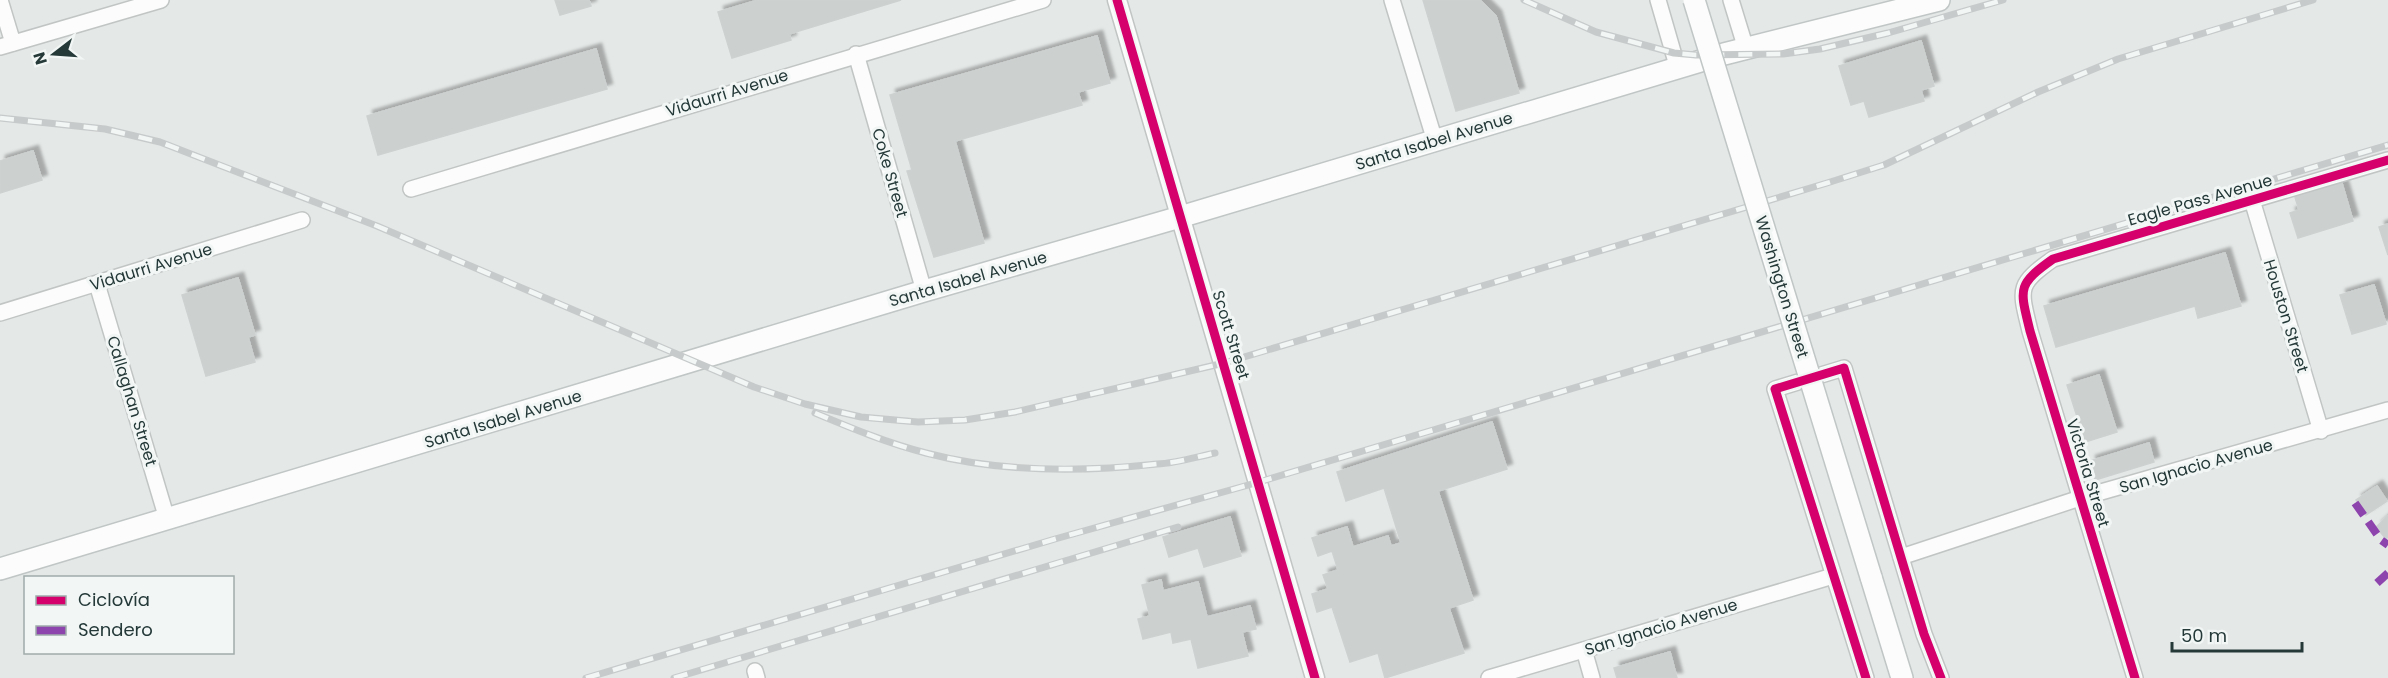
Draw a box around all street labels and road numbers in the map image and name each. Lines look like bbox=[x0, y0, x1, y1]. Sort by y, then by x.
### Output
street label: Vidaurri Avenue bbox=[663, 63, 791, 123]
street label: Santa Isabel Avenue bbox=[1352, 106, 1516, 176]
street label: Coke Street bbox=[866, 126, 914, 220]
street label: Eagle Pass Avenue bbox=[2125, 168, 2275, 232]
street label: Washington Street bbox=[1749, 213, 1815, 361]
street label: Vidaurri Avenue bbox=[87, 237, 215, 297]
street label: Santa Isabel Avenue bbox=[886, 245, 1050, 313]
street label: Houston Street bbox=[2258, 257, 2314, 376]
street label: Scott Street bbox=[1207, 288, 1256, 383]
street label: Callaghan Street bbox=[101, 333, 163, 469]
street label: Santa Isabel Avenue bbox=[421, 384, 585, 454]
street label: Victoria Street bbox=[2061, 416, 2115, 530]
street label: San Ignacio Avenue bbox=[2117, 433, 2276, 499]
street label: San Ignacio Avenue bbox=[1582, 593, 1740, 661]

